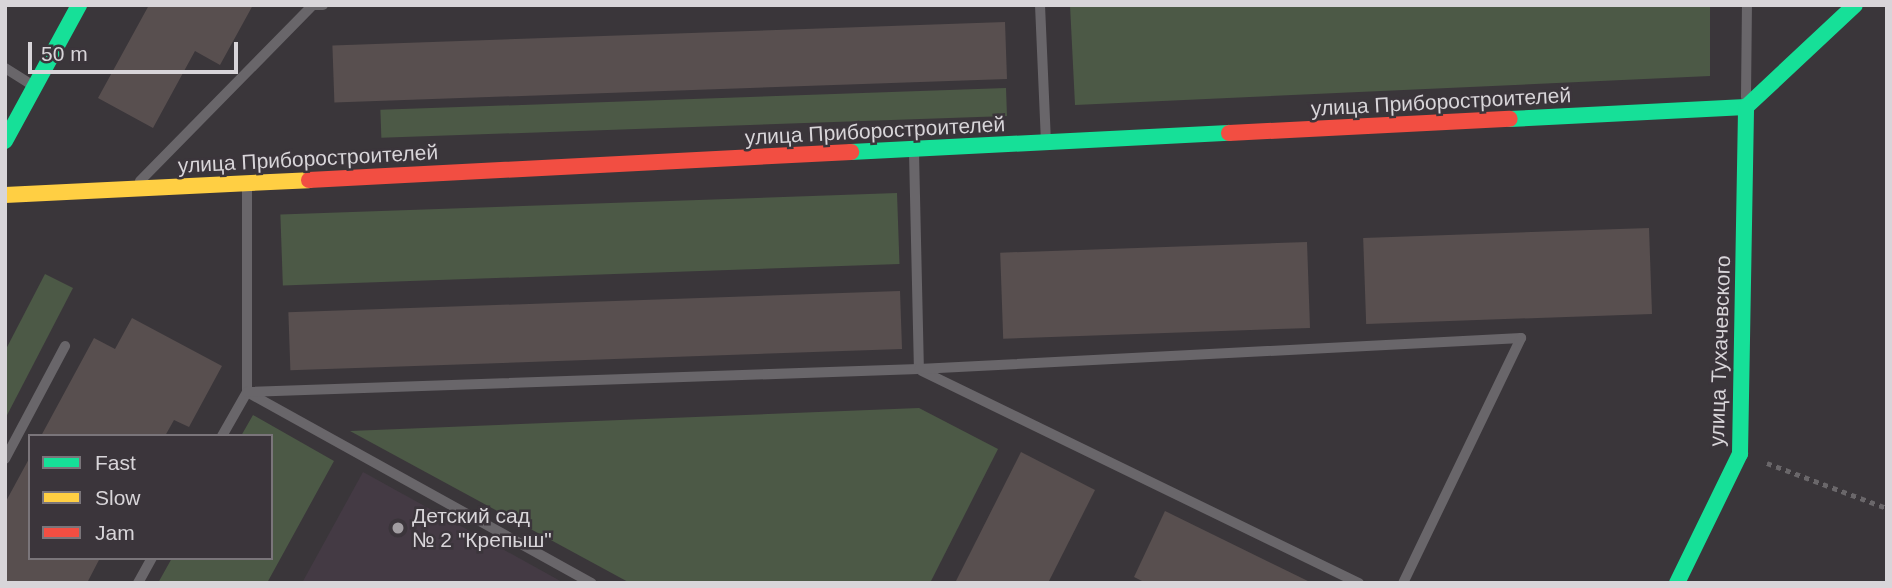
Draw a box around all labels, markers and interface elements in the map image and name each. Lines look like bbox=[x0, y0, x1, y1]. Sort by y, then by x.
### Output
scale bar bbox=[32, 28, 242, 72]
text: 50 m bbox=[41, 42, 88, 65]
street label: улица Приборостроителей bbox=[1310, 83, 1572, 121]
street label: улица Приборостроителей bbox=[744, 112, 1006, 150]
street label: улица Приборостроителей bbox=[177, 140, 439, 178]
street label: улица Тухачевского bbox=[1704, 255, 1736, 447]
legend bbox=[28, 434, 273, 560]
text: Fast bbox=[95, 451, 136, 474]
text: Slow bbox=[95, 486, 141, 509]
place label: Детский сад № 2 "Крепыш" bbox=[412, 503, 552, 553]
marker: Детский сад № 2 "Крепыш" bbox=[390, 520, 406, 536]
text: Jam bbox=[95, 521, 135, 544]

